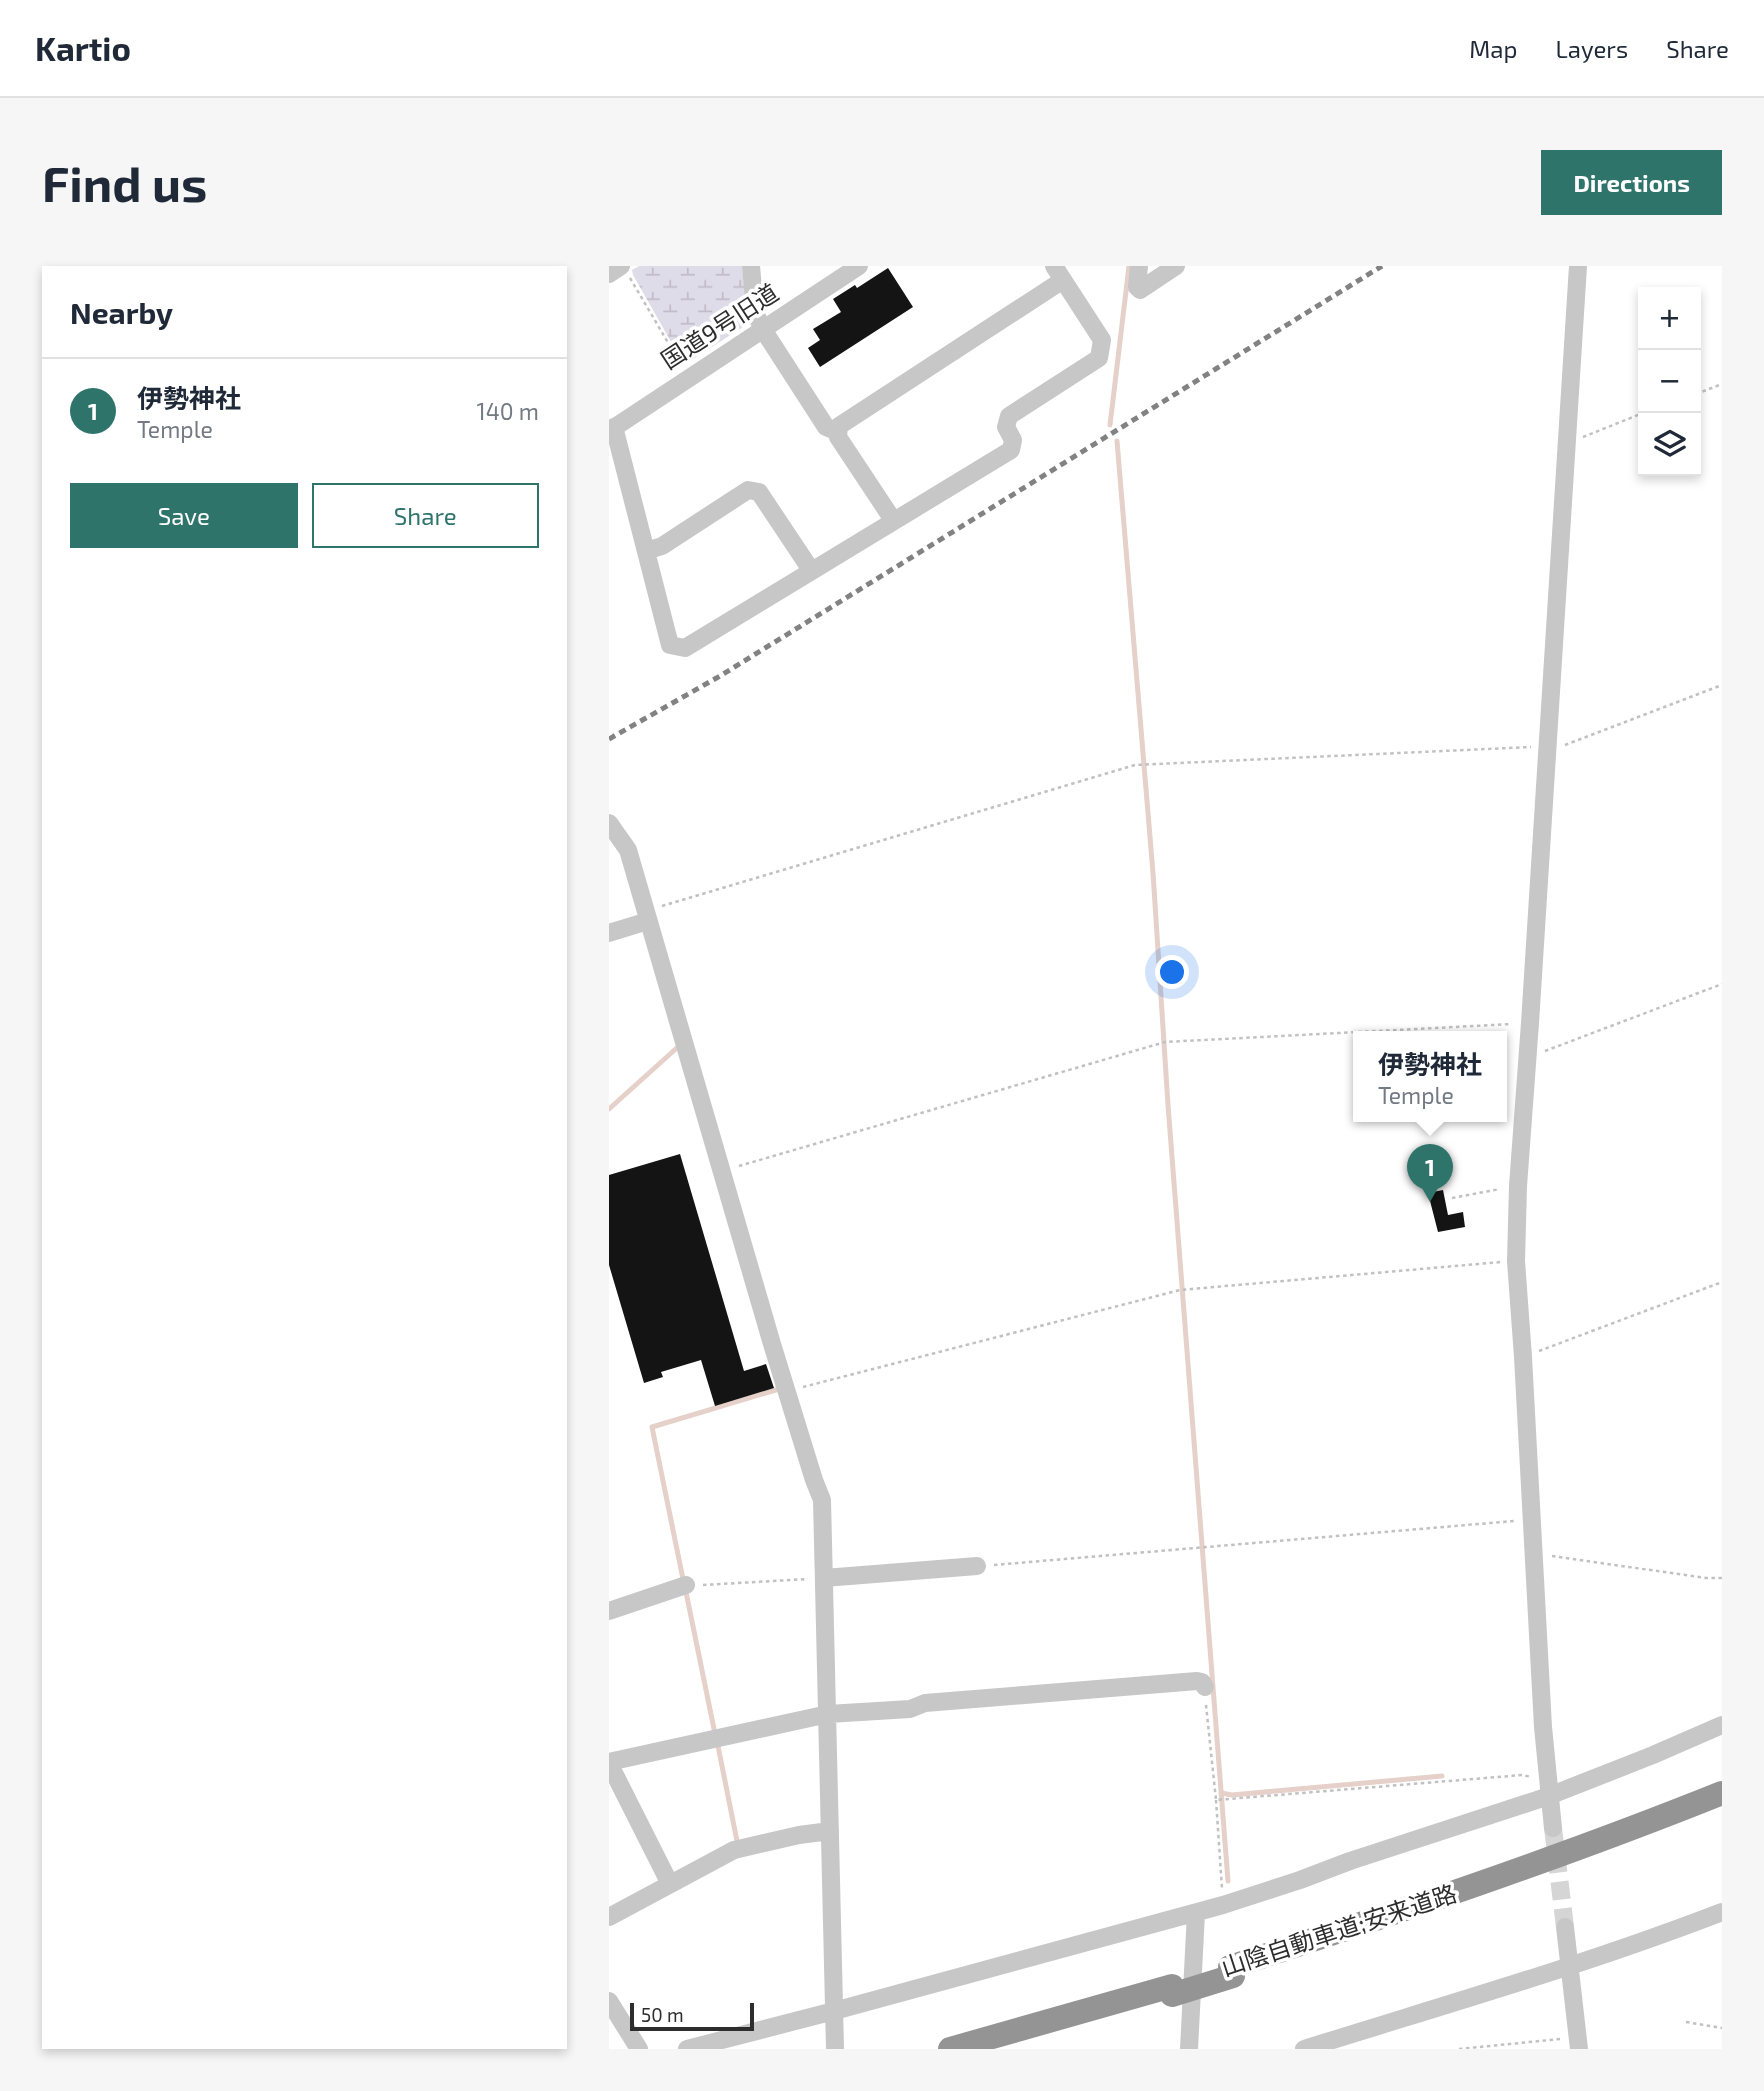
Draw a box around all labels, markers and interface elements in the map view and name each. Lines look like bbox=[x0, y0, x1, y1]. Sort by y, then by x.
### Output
text: Kartio bbox=[35, 28, 131, 68]
text: Map bbox=[1469, 34, 1517, 63]
text: Layers bbox=[1555, 34, 1628, 63]
text: Share bbox=[1666, 34, 1729, 63]
button: Directions bbox=[1541, 150, 1722, 215]
text: Find us bbox=[42, 153, 207, 212]
street label: 国道9号旧道 bbox=[655, 277, 783, 374]
map controls bbox=[1638, 287, 1701, 476]
button: + bbox=[1638, 287, 1701, 350]
text: Nearby bbox=[70, 294, 173, 330]
button: − bbox=[1638, 350, 1701, 413]
text: 伊勢神社 bbox=[137, 382, 241, 413]
text: 1 bbox=[88, 397, 98, 425]
text: 140 m bbox=[477, 397, 539, 425]
button: layers bbox=[1638, 413, 1701, 476]
text: Temple bbox=[137, 415, 213, 443]
button: Save bbox=[70, 483, 298, 548]
button: Share bbox=[312, 483, 539, 548]
your location bbox=[1155, 955, 1189, 989]
popup bbox=[1353, 1031, 1507, 1122]
text: 伊勢神社 bbox=[1378, 1048, 1482, 1079]
text: Temple bbox=[1378, 1081, 1454, 1109]
pin: 1 bbox=[1407, 1144, 1453, 1202]
street label: 山陰自動車道;安来道路 bbox=[1217, 1878, 1460, 1981]
scale bar bbox=[630, 2000, 754, 2032]
text: 50 m bbox=[641, 2003, 684, 2026]

